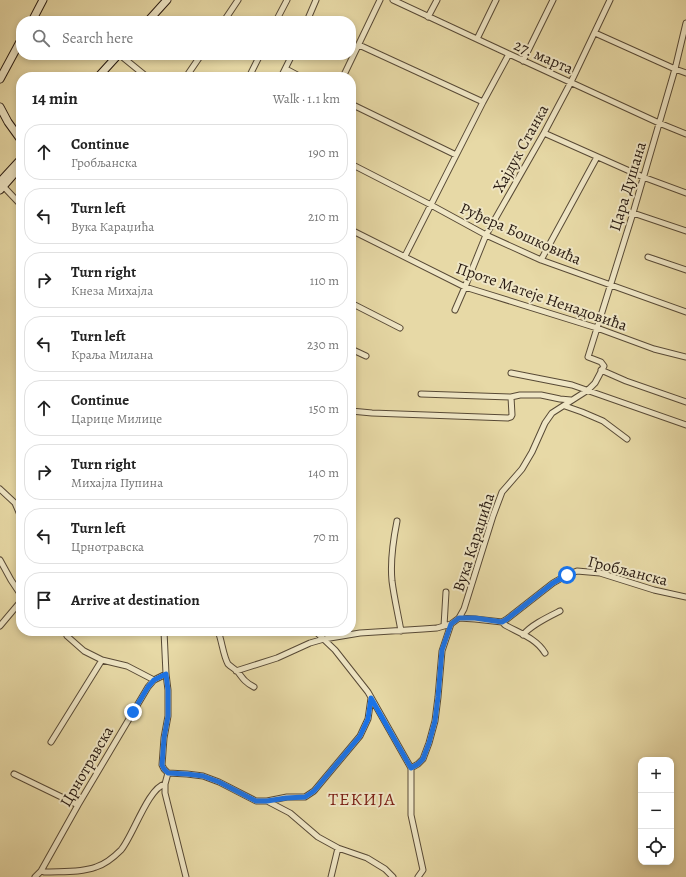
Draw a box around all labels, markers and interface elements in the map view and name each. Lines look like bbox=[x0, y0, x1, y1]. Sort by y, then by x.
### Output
search box bbox=[16, 16, 356, 60]
icon: search bbox=[30, 27, 52, 49]
text: Search here bbox=[62, 28, 133, 48]
street label: 27. марта bbox=[510, 34, 577, 80]
text: 14 min bbox=[32, 87, 78, 110]
text: Walk · 1.1 km bbox=[273, 90, 340, 107]
street label: Хајдук Станка bbox=[488, 100, 554, 196]
text: Continue bbox=[71, 134, 129, 154]
street label: Цара Душана bbox=[604, 138, 652, 234]
icon: ahead bbox=[33, 141, 55, 163]
text: 190 m bbox=[308, 144, 339, 161]
text: Гробљанска bbox=[71, 154, 137, 171]
street label: Руђера Бошковића bbox=[456, 197, 585, 271]
text: Turn left bbox=[71, 198, 126, 218]
icon: left bbox=[33, 205, 55, 227]
text: 210 m bbox=[308, 208, 339, 225]
text: Вука Караџића bbox=[71, 218, 154, 235]
street label: Проте Матеје Ненадовића bbox=[453, 257, 631, 337]
text: Turn right bbox=[71, 262, 136, 282]
icon: right bbox=[33, 269, 55, 291]
text: 110 m bbox=[310, 272, 339, 289]
text: Кнеза Михајла bbox=[71, 282, 153, 299]
text: Turn left bbox=[71, 326, 126, 346]
icon: left bbox=[33, 333, 55, 355]
text: 230 m bbox=[307, 336, 339, 353]
text: Краља Милана bbox=[71, 346, 153, 363]
text: Continue bbox=[71, 390, 129, 410]
icon: ahead bbox=[33, 397, 55, 419]
text: 150 m bbox=[309, 400, 339, 417]
text: Царице Милице bbox=[71, 410, 162, 427]
text: Turn right bbox=[71, 454, 136, 474]
icon: right bbox=[33, 461, 55, 483]
text: 140 m bbox=[308, 464, 339, 481]
text: Михајла Пупина bbox=[71, 474, 163, 491]
street label: Вука Караџића bbox=[448, 490, 500, 594]
text: Turn left bbox=[71, 518, 126, 538]
icon: left bbox=[33, 525, 55, 547]
text: 70 m bbox=[313, 528, 339, 545]
text: Црнотравска bbox=[71, 538, 144, 555]
street label: Гробљанска bbox=[586, 550, 671, 592]
route start bbox=[558, 566, 576, 584]
icon: arrive bbox=[33, 589, 55, 611]
text: Arrive at destination bbox=[71, 590, 200, 610]
route end bbox=[124, 703, 142, 721]
street label: Црнотравска bbox=[55, 721, 119, 811]
map controls bbox=[638, 757, 674, 865]
button: + bbox=[638, 757, 674, 793]
district label: ТЕКИЈА bbox=[328, 787, 396, 811]
button: − bbox=[638, 793, 674, 829]
button: locate bbox=[638, 829, 674, 865]

